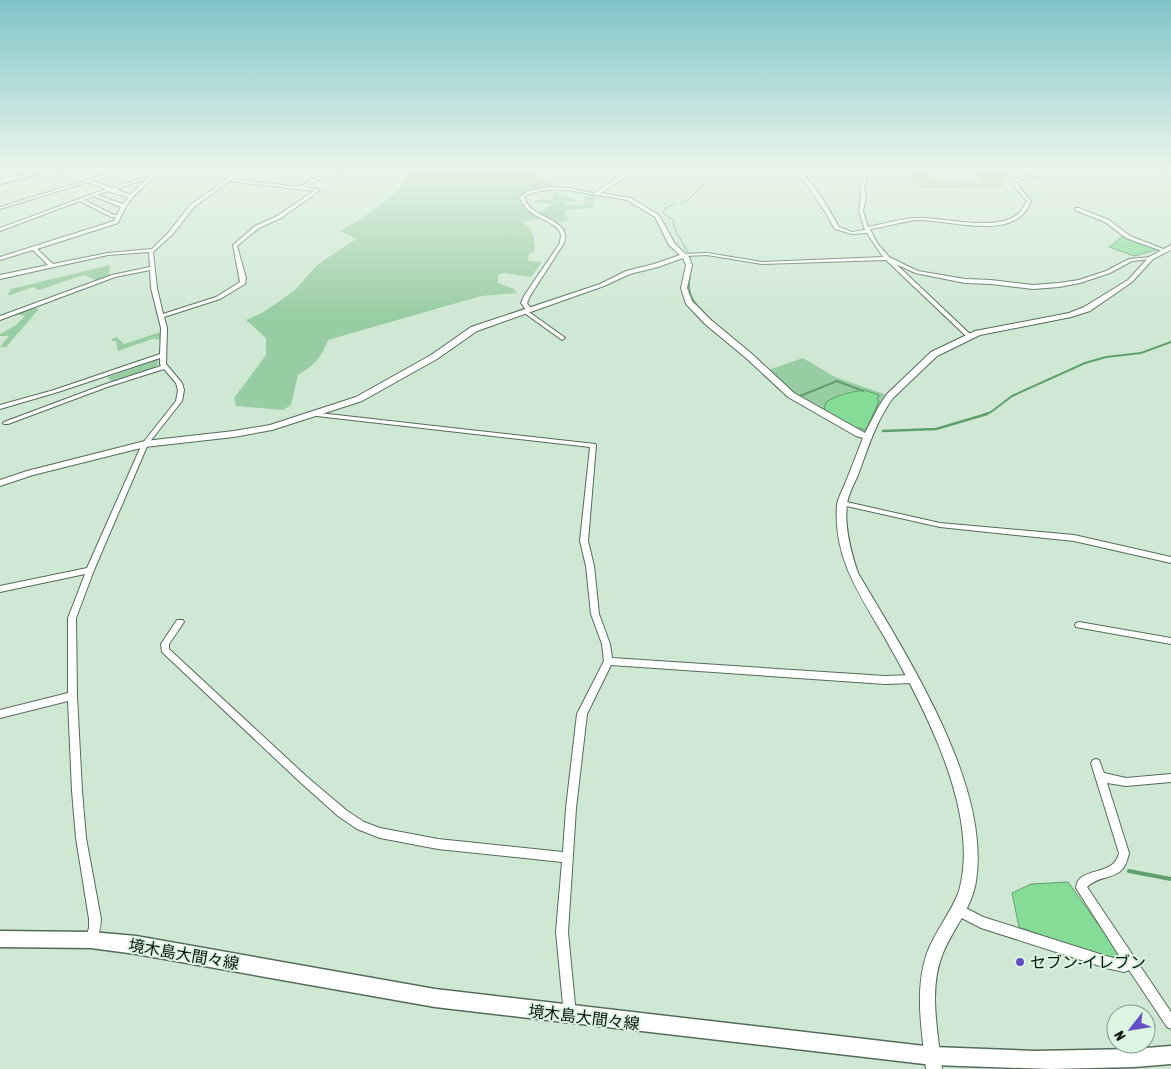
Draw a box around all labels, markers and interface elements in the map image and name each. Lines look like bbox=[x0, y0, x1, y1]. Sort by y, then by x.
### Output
street label: 境木島大間々線 bbox=[127, 935, 241, 973]
place label: セブン-イレブン bbox=[1030, 953, 1146, 971]
marker: セブン-イレブン bbox=[1014, 956, 1026, 968]
street label: 境木島大間々線 bbox=[527, 1001, 641, 1033]
north arrow bbox=[1106, 1004, 1156, 1054]
text: N bbox=[1111, 1028, 1129, 1043]

